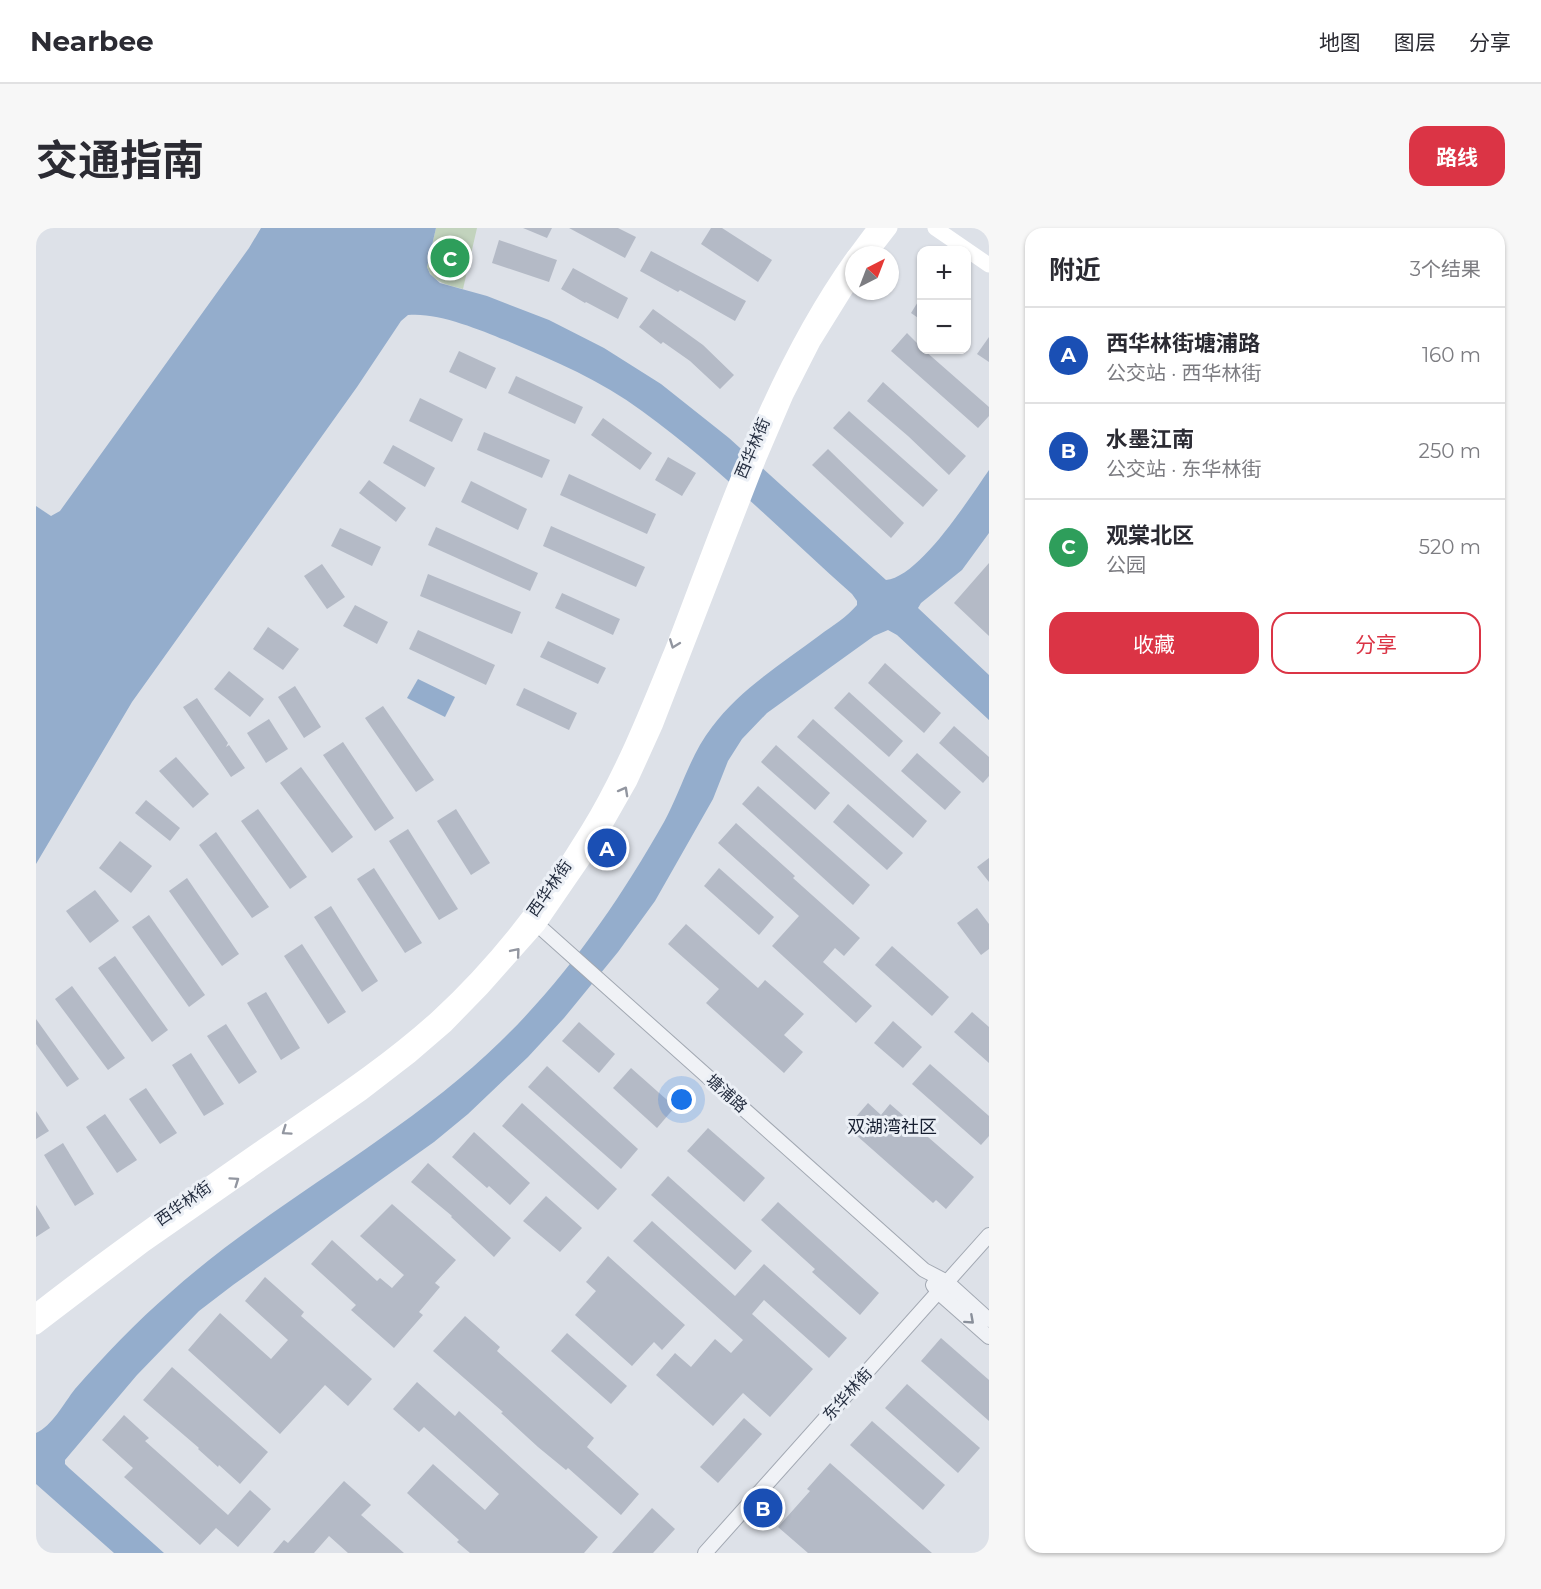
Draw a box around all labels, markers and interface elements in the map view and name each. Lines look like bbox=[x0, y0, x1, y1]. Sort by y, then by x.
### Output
text: Nearbee bbox=[30, 24, 154, 58]
text: 地图 bbox=[1319, 30, 1361, 55]
text: 图层 bbox=[1394, 30, 1436, 55]
text: 分享 bbox=[1469, 30, 1511, 55]
button: 路线 bbox=[1409, 126, 1505, 186]
text: 交通指南 bbox=[36, 134, 204, 186]
pin: C bbox=[430, 236, 470, 280]
north arrow bbox=[845, 246, 899, 300]
map controls bbox=[917, 246, 971, 354]
button: + bbox=[917, 246, 971, 300]
text: 附近 bbox=[1049, 254, 1101, 286]
text: 3个结果 bbox=[1410, 257, 1481, 281]
button: − bbox=[917, 300, 971, 354]
text: 西华林街塘浦路 bbox=[1106, 330, 1260, 357]
text: A bbox=[1061, 343, 1076, 367]
text: 160 m bbox=[1422, 343, 1481, 367]
text: 公交站 · 西华林街 bbox=[1106, 361, 1262, 385]
street label: 西华林街 bbox=[731, 415, 774, 481]
text: 水墨江南 bbox=[1106, 426, 1194, 453]
text: B bbox=[1061, 439, 1076, 463]
text: 250 m bbox=[1419, 439, 1481, 463]
text: 公交站 · 东华林街 bbox=[1106, 457, 1262, 481]
text: 观棠北区 bbox=[1106, 522, 1194, 549]
text: C bbox=[1061, 535, 1076, 559]
text: 520 m bbox=[1419, 535, 1481, 559]
text: 公园 bbox=[1106, 553, 1146, 577]
button: 收藏 bbox=[1049, 612, 1259, 674]
button: 分享 bbox=[1271, 612, 1481, 674]
one-way arrow bbox=[669, 638, 681, 649]
one-way arrow bbox=[617, 786, 629, 797]
pin: A bbox=[588, 826, 626, 870]
street label: 西华林街 bbox=[523, 857, 576, 920]
one-way arrow bbox=[508, 948, 519, 959]
street label: 塘浦路 bbox=[702, 1070, 751, 1116]
your location bbox=[667, 1085, 696, 1114]
district label: 双湖湾社区 bbox=[847, 1116, 937, 1138]
one-way arrow bbox=[281, 1124, 292, 1135]
street label: 西华林街 bbox=[152, 1177, 215, 1230]
one-way arrow bbox=[229, 1177, 240, 1188]
one-way arrow bbox=[963, 1313, 973, 1324]
street label: 东华林街 bbox=[819, 1364, 876, 1424]
pin: B bbox=[744, 1486, 782, 1530]

